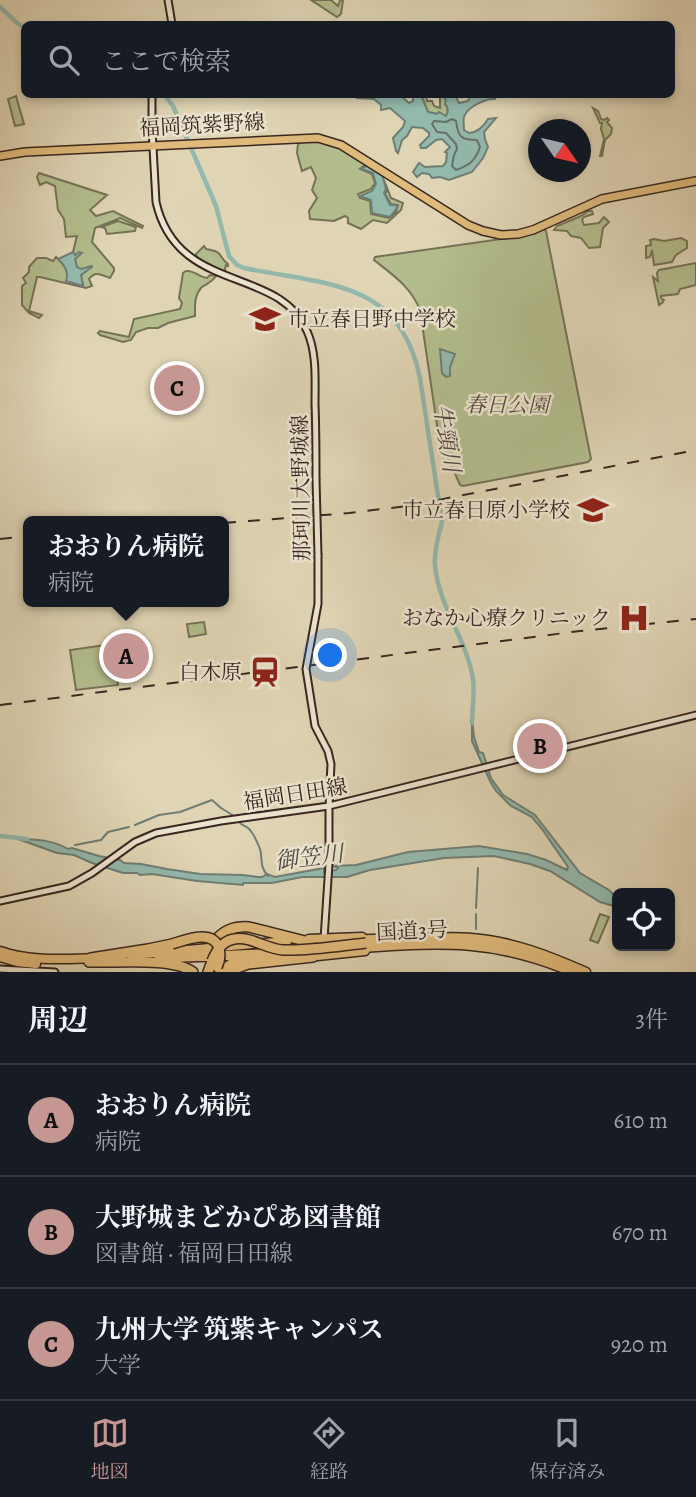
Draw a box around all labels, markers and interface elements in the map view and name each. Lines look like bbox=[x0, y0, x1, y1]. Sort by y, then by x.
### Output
search box bbox=[21, 21, 675, 98]
icon: search bbox=[45, 41, 83, 79]
text: ここで検索 bbox=[101, 44, 231, 79]
street label: 福岡筑紫野線 bbox=[138, 108, 266, 142]
north arrow bbox=[528, 119, 591, 182]
school or university icon: 市立春日野中学校 bbox=[248, 302, 282, 336]
place label: 市立春日野中学校 bbox=[288, 305, 456, 333]
pin: C bbox=[154, 362, 200, 414]
park label: 春日公園 bbox=[465, 391, 552, 419]
water label: 牛頸川 bbox=[426, 402, 468, 478]
street label: 那珂川大野城線 bbox=[286, 414, 316, 562]
school or university icon: 市立春日原小学校 bbox=[576, 493, 610, 527]
place label: 市立春日原小学校 bbox=[402, 496, 570, 524]
popup bbox=[23, 516, 229, 607]
text: おおりん病院 bbox=[48, 529, 204, 564]
text: 病院 bbox=[48, 567, 94, 598]
hospital icon: おなか心療クリニック bbox=[617, 601, 651, 635]
place label: おなか心療クリニック bbox=[402, 604, 611, 632]
pin: A bbox=[103, 630, 149, 682]
your location bbox=[313, 638, 347, 672]
station icon: 白木原 bbox=[248, 655, 282, 689]
place label: 白木原 bbox=[179, 658, 242, 686]
pin: B bbox=[517, 720, 563, 772]
street label: 福岡日田線 bbox=[241, 772, 349, 816]
water label: 御笠川 bbox=[273, 838, 348, 877]
map controls bbox=[612, 888, 675, 951]
button: locate bbox=[612, 888, 675, 951]
street label: 国道3号 bbox=[375, 915, 449, 947]
text: 周辺 bbox=[28, 1000, 88, 1040]
text: 3件 bbox=[635, 1004, 668, 1035]
text: おおりん病院 bbox=[95, 1088, 251, 1123]
text: A bbox=[44, 1105, 58, 1136]
text: 610 m bbox=[614, 1105, 668, 1136]
text: 病院 bbox=[95, 1126, 141, 1157]
text: 大野城まどかぴあ図書館 bbox=[95, 1200, 381, 1235]
text: B bbox=[44, 1217, 58, 1248]
text: 670 m bbox=[612, 1217, 668, 1248]
text: 図書館 · 福岡日田線 bbox=[95, 1238, 293, 1269]
text: 九州大学 筑紫キャンパス bbox=[95, 1312, 384, 1347]
text: C bbox=[44, 1329, 58, 1360]
text: 920 m bbox=[611, 1329, 668, 1360]
text: 大学 bbox=[95, 1350, 141, 1381]
tab: 地図 bbox=[91, 1414, 129, 1485]
tab: 経路 bbox=[310, 1414, 348, 1485]
tab: 保存済み bbox=[529, 1414, 605, 1485]

